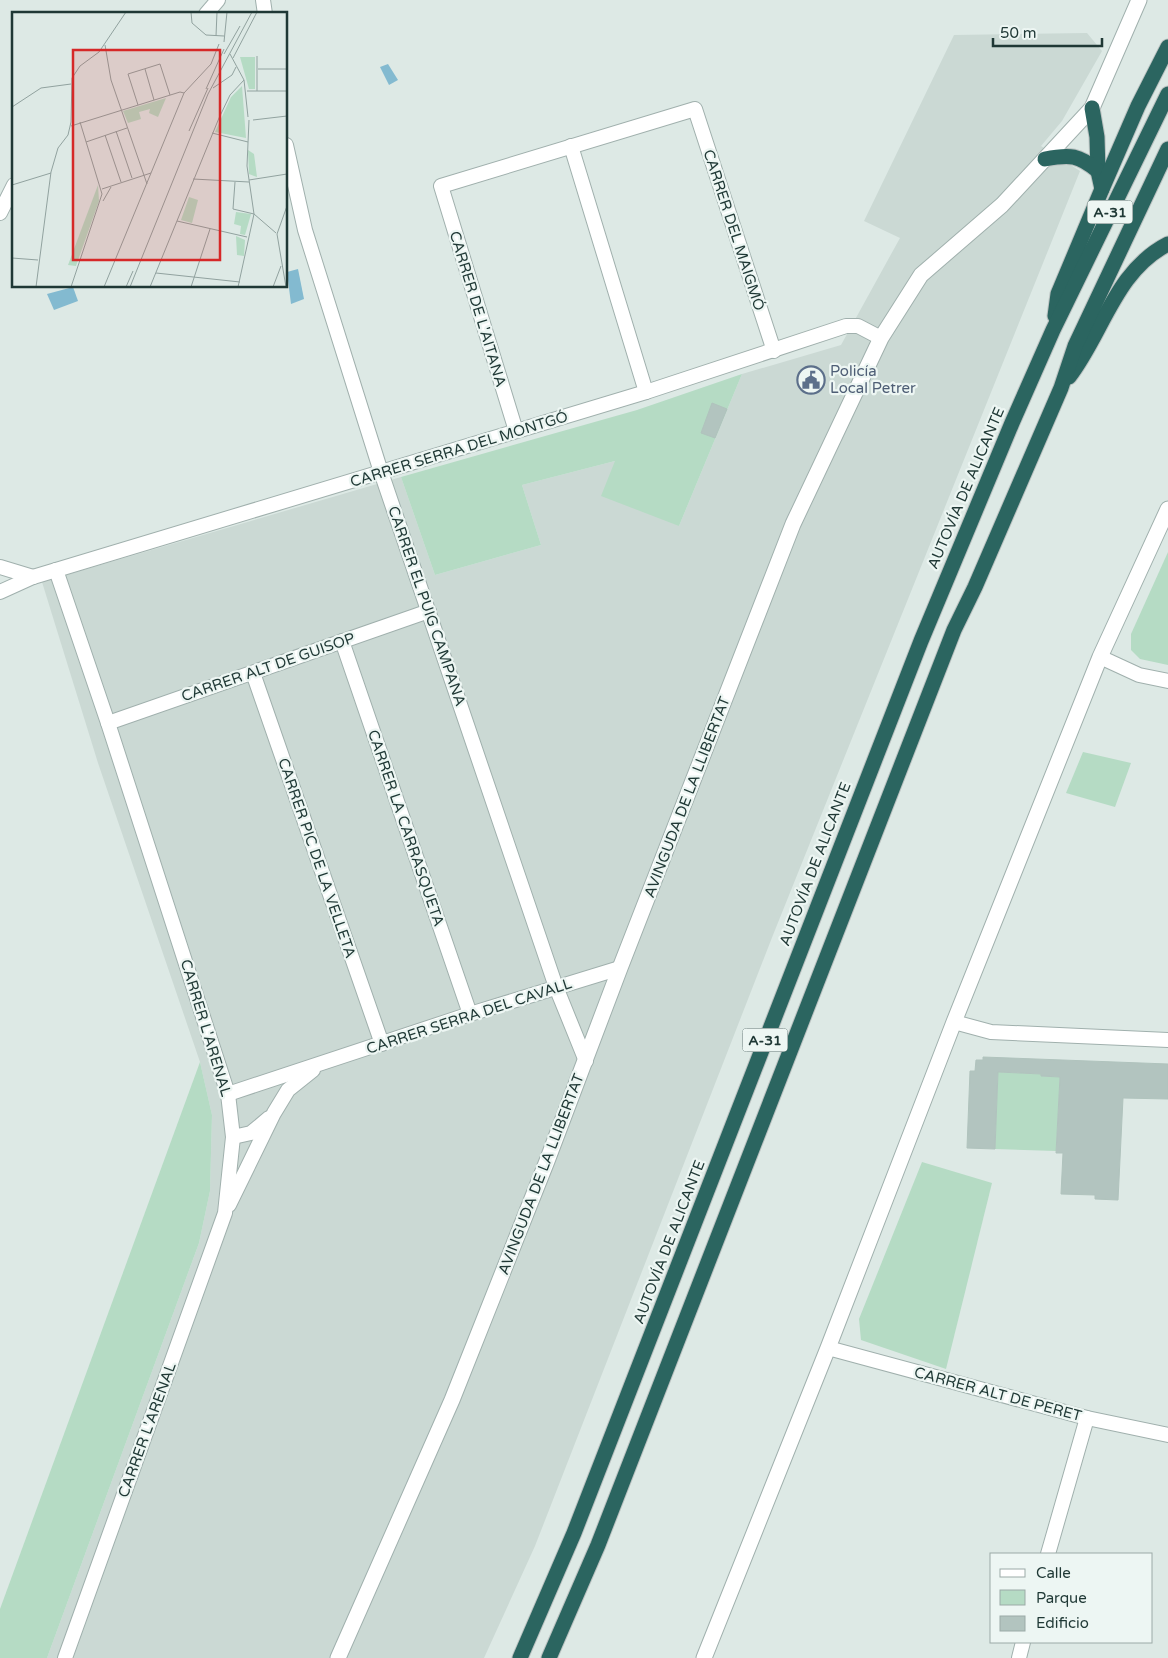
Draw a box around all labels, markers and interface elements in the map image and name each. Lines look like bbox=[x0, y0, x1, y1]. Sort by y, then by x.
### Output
inset map bbox=[12, 12, 288, 288]
scale bar bbox=[993, 15, 1102, 47]
text: 50 m bbox=[1000, 24, 1037, 42]
street label: CARRER DEL MAIGMÓ bbox=[699, 147, 769, 313]
road number: A-31 bbox=[1088, 200, 1132, 223]
street label: CARRER DE L'AITANA bbox=[446, 229, 510, 389]
place label: Policía Local Petrer bbox=[830, 362, 916, 397]
public building icon: Policía Local Petrer bbox=[796, 365, 826, 395]
street label: AUTOVÍA DE ALICANTE bbox=[924, 404, 1008, 572]
street label: CARRER SERRA DEL MONTGÓ bbox=[348, 407, 570, 491]
street label: CARRER EL PUIG CAMPANA bbox=[384, 504, 470, 708]
street label: CARRER ALT DE GUISOP bbox=[179, 629, 357, 705]
street label: AVINGUDA DE LA LLIBERTAT bbox=[640, 694, 734, 900]
street label: CARRER LA CARRASQUETA bbox=[364, 727, 448, 929]
street label: CARRER PIC DE LA VELLETA bbox=[274, 756, 360, 960]
street label: AUTOVÍA DE ALICANTE bbox=[775, 780, 855, 948]
street label: CARRER L'ARENAL bbox=[177, 957, 236, 1099]
street label: CARRER SERRA DEL CAVALL bbox=[364, 974, 574, 1058]
road number: A-31 bbox=[742, 1028, 788, 1052]
street label: AVINGUDA DE LA LLIBERTAT bbox=[494, 1071, 588, 1277]
street label: AUTOVÍA DE ALICANTE bbox=[629, 1158, 709, 1326]
street label: CARRER L'ARENAL bbox=[114, 1360, 180, 1500]
street label: CARRER ALT DE PERET bbox=[912, 1363, 1084, 1425]
legend bbox=[990, 1553, 1153, 1643]
text: Calle bbox=[1036, 1564, 1071, 1582]
text: Parque bbox=[1036, 1589, 1087, 1607]
text: Edificio bbox=[1036, 1614, 1089, 1632]

